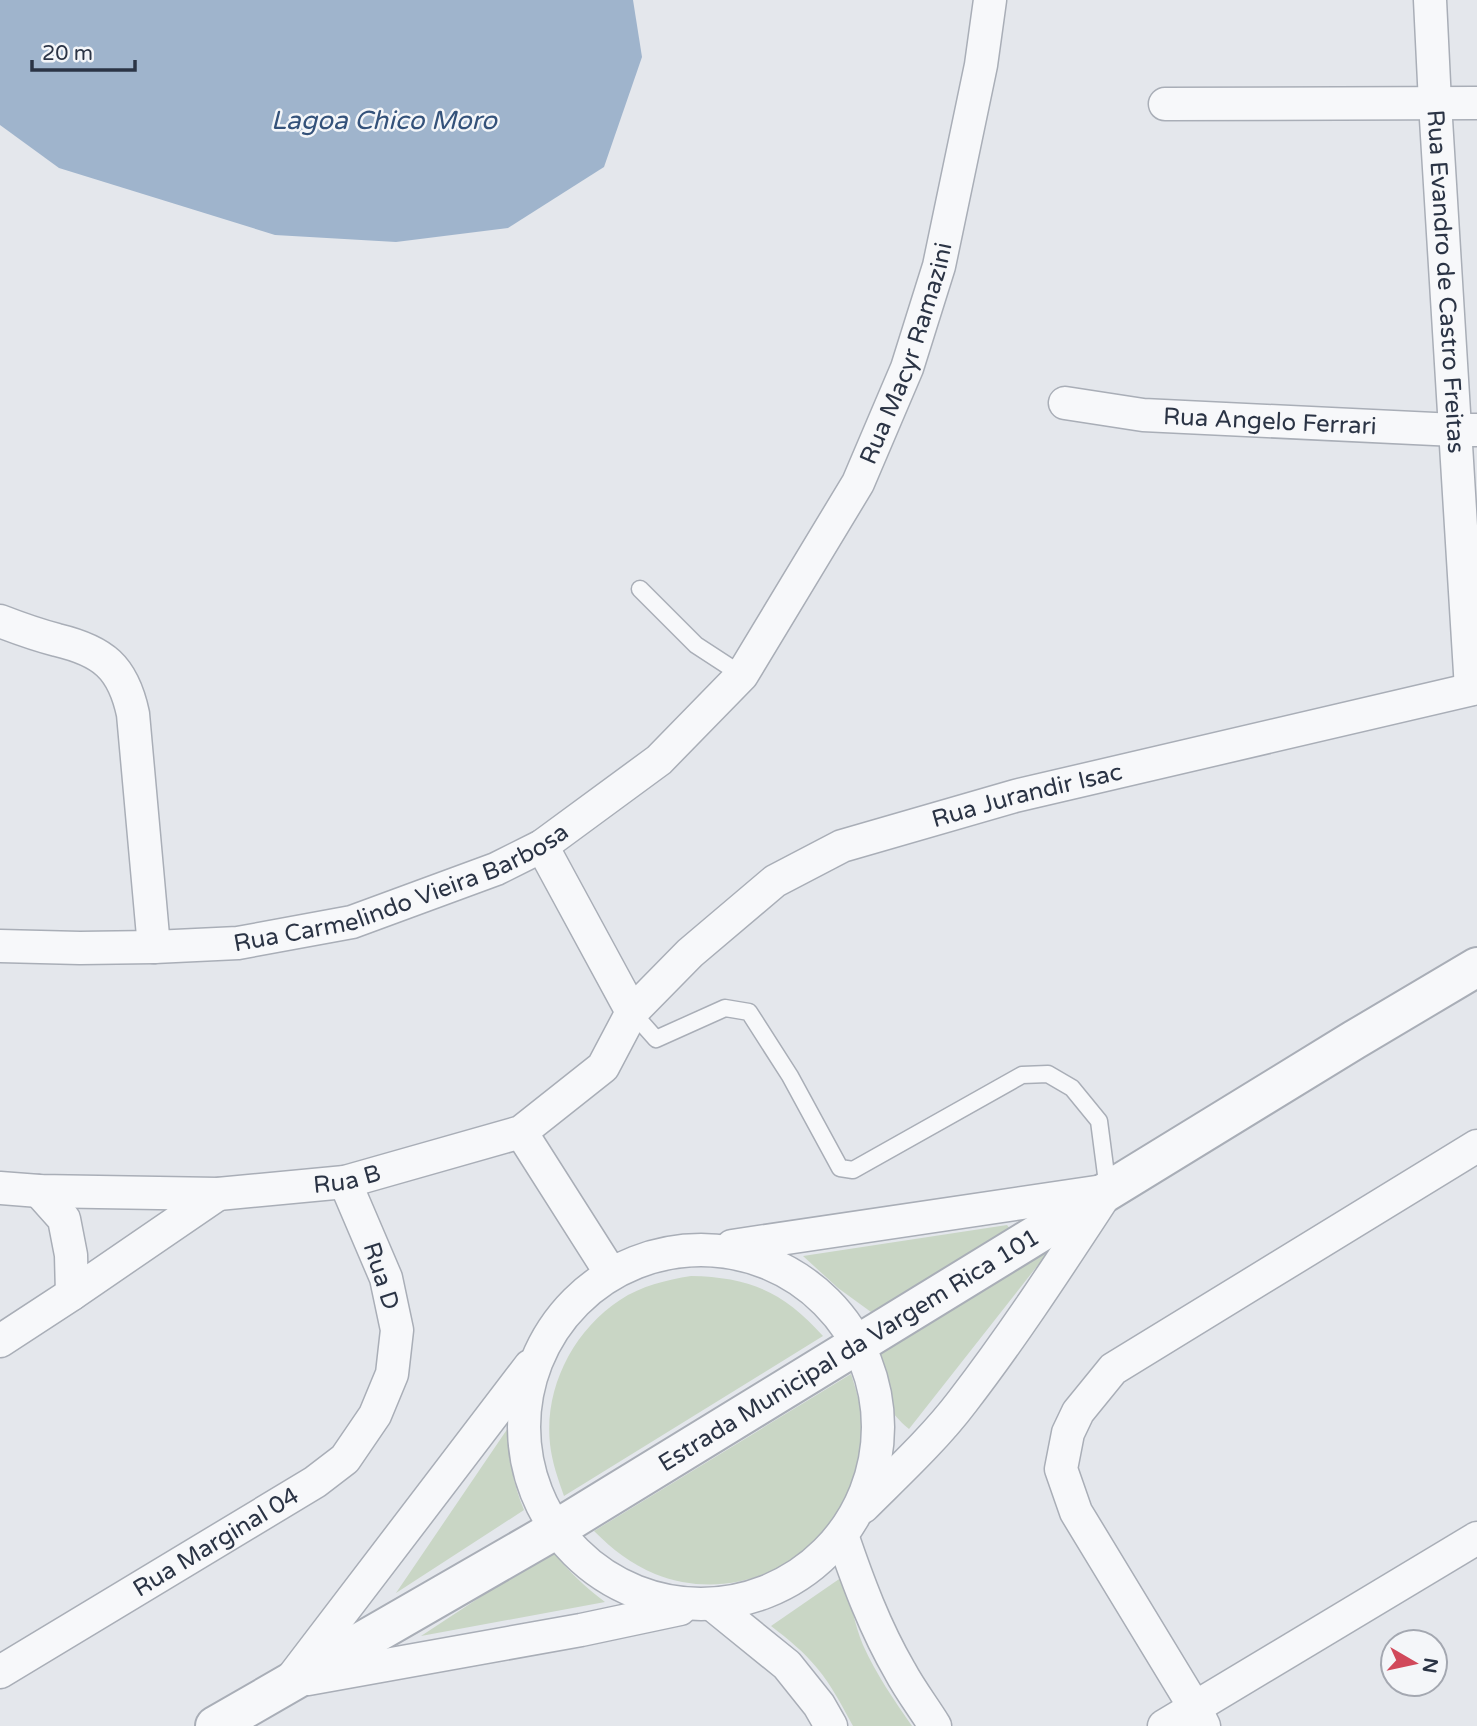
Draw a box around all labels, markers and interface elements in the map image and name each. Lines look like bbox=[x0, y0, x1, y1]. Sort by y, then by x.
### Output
scale bar bbox=[32, 28, 135, 72]
text: 20 m bbox=[42, 41, 93, 66]
water label: Lagoa Chico Moro bbox=[271, 105, 498, 136]
street label: Rua Evandro de Castro Freitas bbox=[1421, 109, 1471, 454]
street label: Rua Macyr Ramazini bbox=[853, 240, 958, 469]
street label: Rua Angelo Ferrari bbox=[1162, 401, 1377, 441]
street label: Rua Jurandir Isac bbox=[928, 757, 1125, 834]
street label: Rua Carmelindo Vieira Barbosa bbox=[231, 817, 574, 958]
street label: Rua B bbox=[312, 1158, 384, 1199]
street label: Estrada Municipal da Vargem Rica 101 bbox=[653, 1222, 1045, 1478]
street label: Rua D bbox=[356, 1238, 406, 1314]
street label: Rua Marginal 04 bbox=[128, 1481, 304, 1603]
north arrow bbox=[1379, 1628, 1449, 1698]
text: N bbox=[1418, 1656, 1442, 1675]

